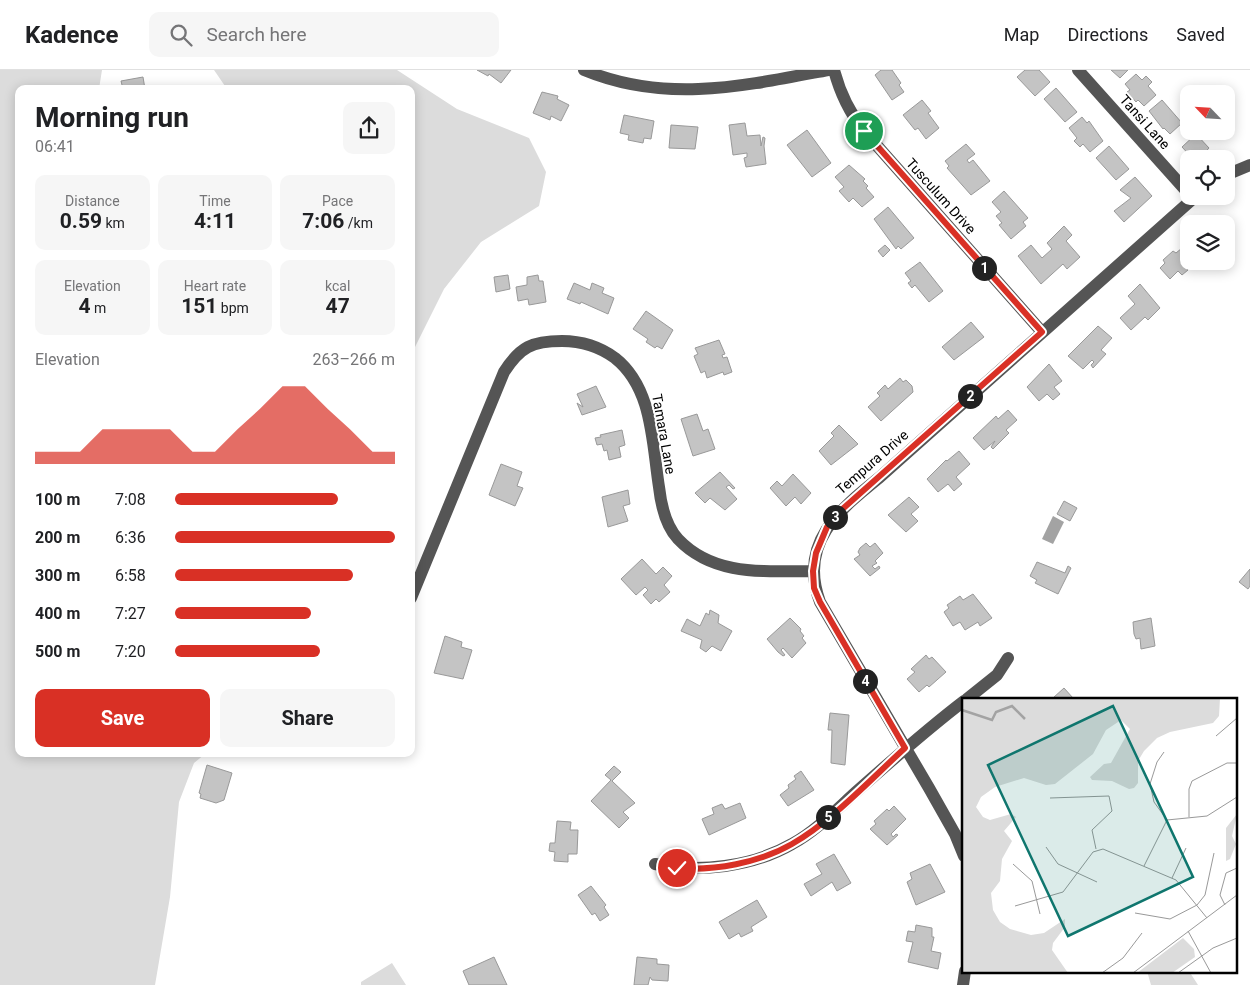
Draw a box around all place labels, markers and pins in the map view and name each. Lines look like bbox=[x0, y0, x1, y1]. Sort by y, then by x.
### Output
pin bbox=[843, 110, 885, 152]
pin: 1 bbox=[972, 256, 996, 280]
pin: 2 bbox=[958, 384, 982, 408]
pin: 3 bbox=[822, 504, 848, 530]
pin: 4 bbox=[852, 668, 878, 694]
pin: 5 bbox=[816, 804, 840, 830]
pin bbox=[656, 847, 698, 889]

